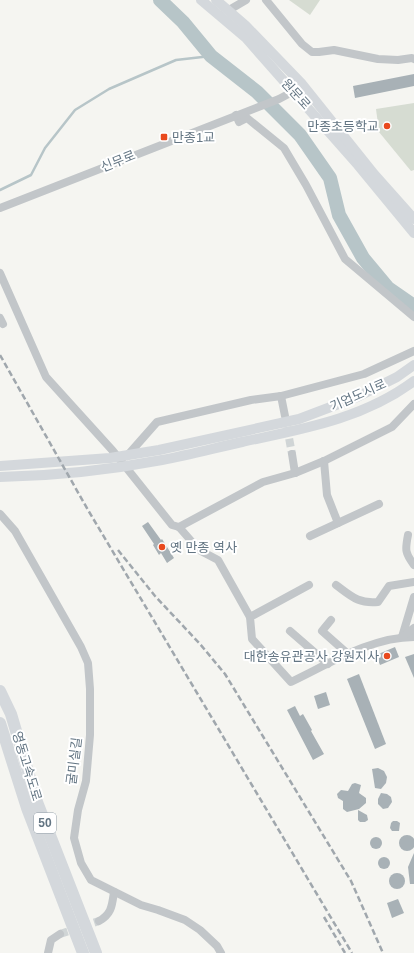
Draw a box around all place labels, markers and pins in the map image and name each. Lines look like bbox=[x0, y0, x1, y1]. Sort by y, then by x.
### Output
place label: 만종초등학교 bbox=[307, 119, 379, 134]
marker: 만종초등학교 bbox=[382, 121, 392, 131]
place label: 만종1교 bbox=[172, 130, 215, 145]
marker: 만종1교 bbox=[159, 132, 169, 142]
place label: 옛 만종 역사 bbox=[170, 540, 237, 555]
marker: 옛 만종 역사 bbox=[157, 542, 167, 552]
place label: 대한송유관공사 강원지사 bbox=[244, 649, 379, 664]
marker: 대한송유관공사 강원지사 bbox=[382, 651, 392, 661]

